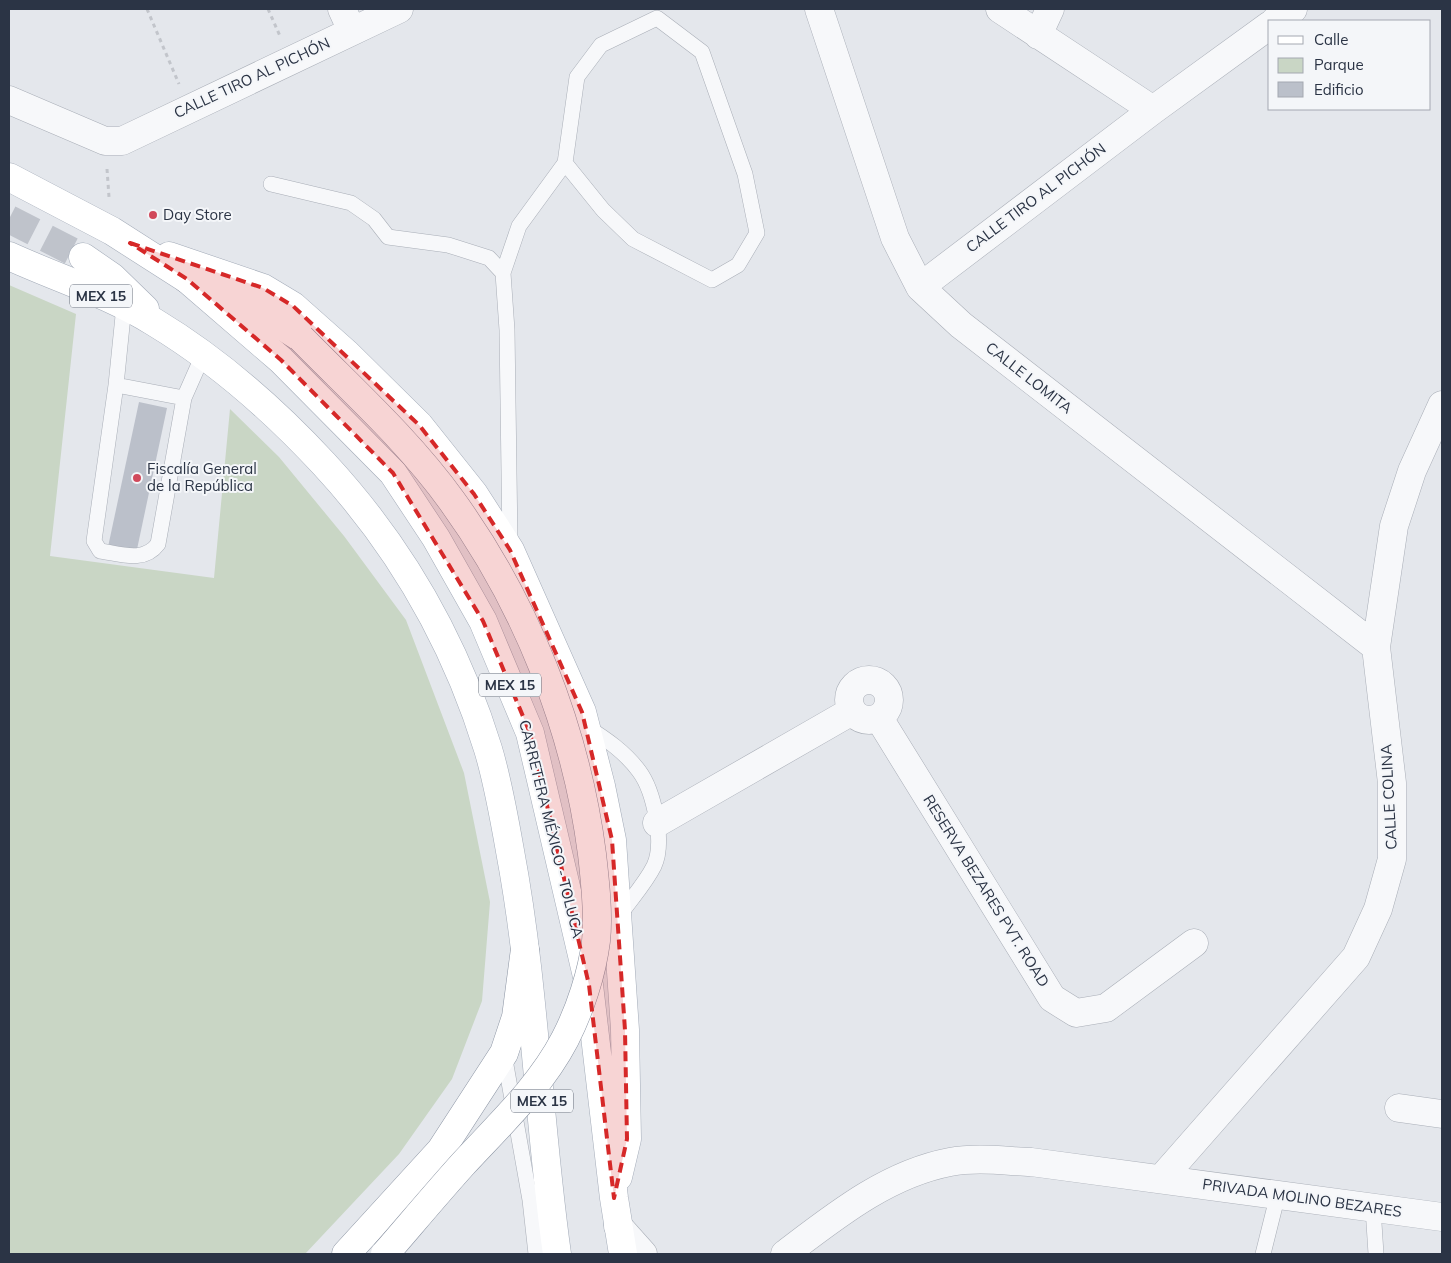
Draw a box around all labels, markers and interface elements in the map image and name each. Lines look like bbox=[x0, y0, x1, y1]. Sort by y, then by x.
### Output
legend bbox=[1268, 20, 1431, 110]
text: Calle bbox=[1314, 30, 1348, 49]
street label: CALLE TIRO AL PICHÓN bbox=[171, 33, 333, 122]
text: Parque bbox=[1314, 55, 1364, 74]
text: Edificio bbox=[1314, 80, 1364, 99]
street label: CALLE TIRO AL PICHÓN bbox=[962, 139, 1109, 256]
place label: Day Store bbox=[163, 205, 232, 224]
marker: Day Store bbox=[147, 209, 159, 221]
road number: MEX 15 bbox=[70, 284, 132, 308]
street label: CALLE LOMITA bbox=[982, 338, 1077, 417]
place label: Fiscalía General de la República bbox=[147, 459, 257, 495]
marker: Fiscalía General de la República bbox=[131, 472, 143, 484]
road number: MEX 15 bbox=[479, 674, 541, 696]
street label: CARRETERA MÉXICO - TOLUCA bbox=[515, 718, 588, 940]
street label: CALLE COLINA bbox=[1376, 744, 1401, 850]
street label: RESERVA BEZARES PVT. ROAD bbox=[919, 791, 1054, 990]
road number: MEX 15 bbox=[511, 1090, 573, 1112]
street label: PRIVADA MOLINO BEZARES bbox=[1201, 1174, 1403, 1221]

